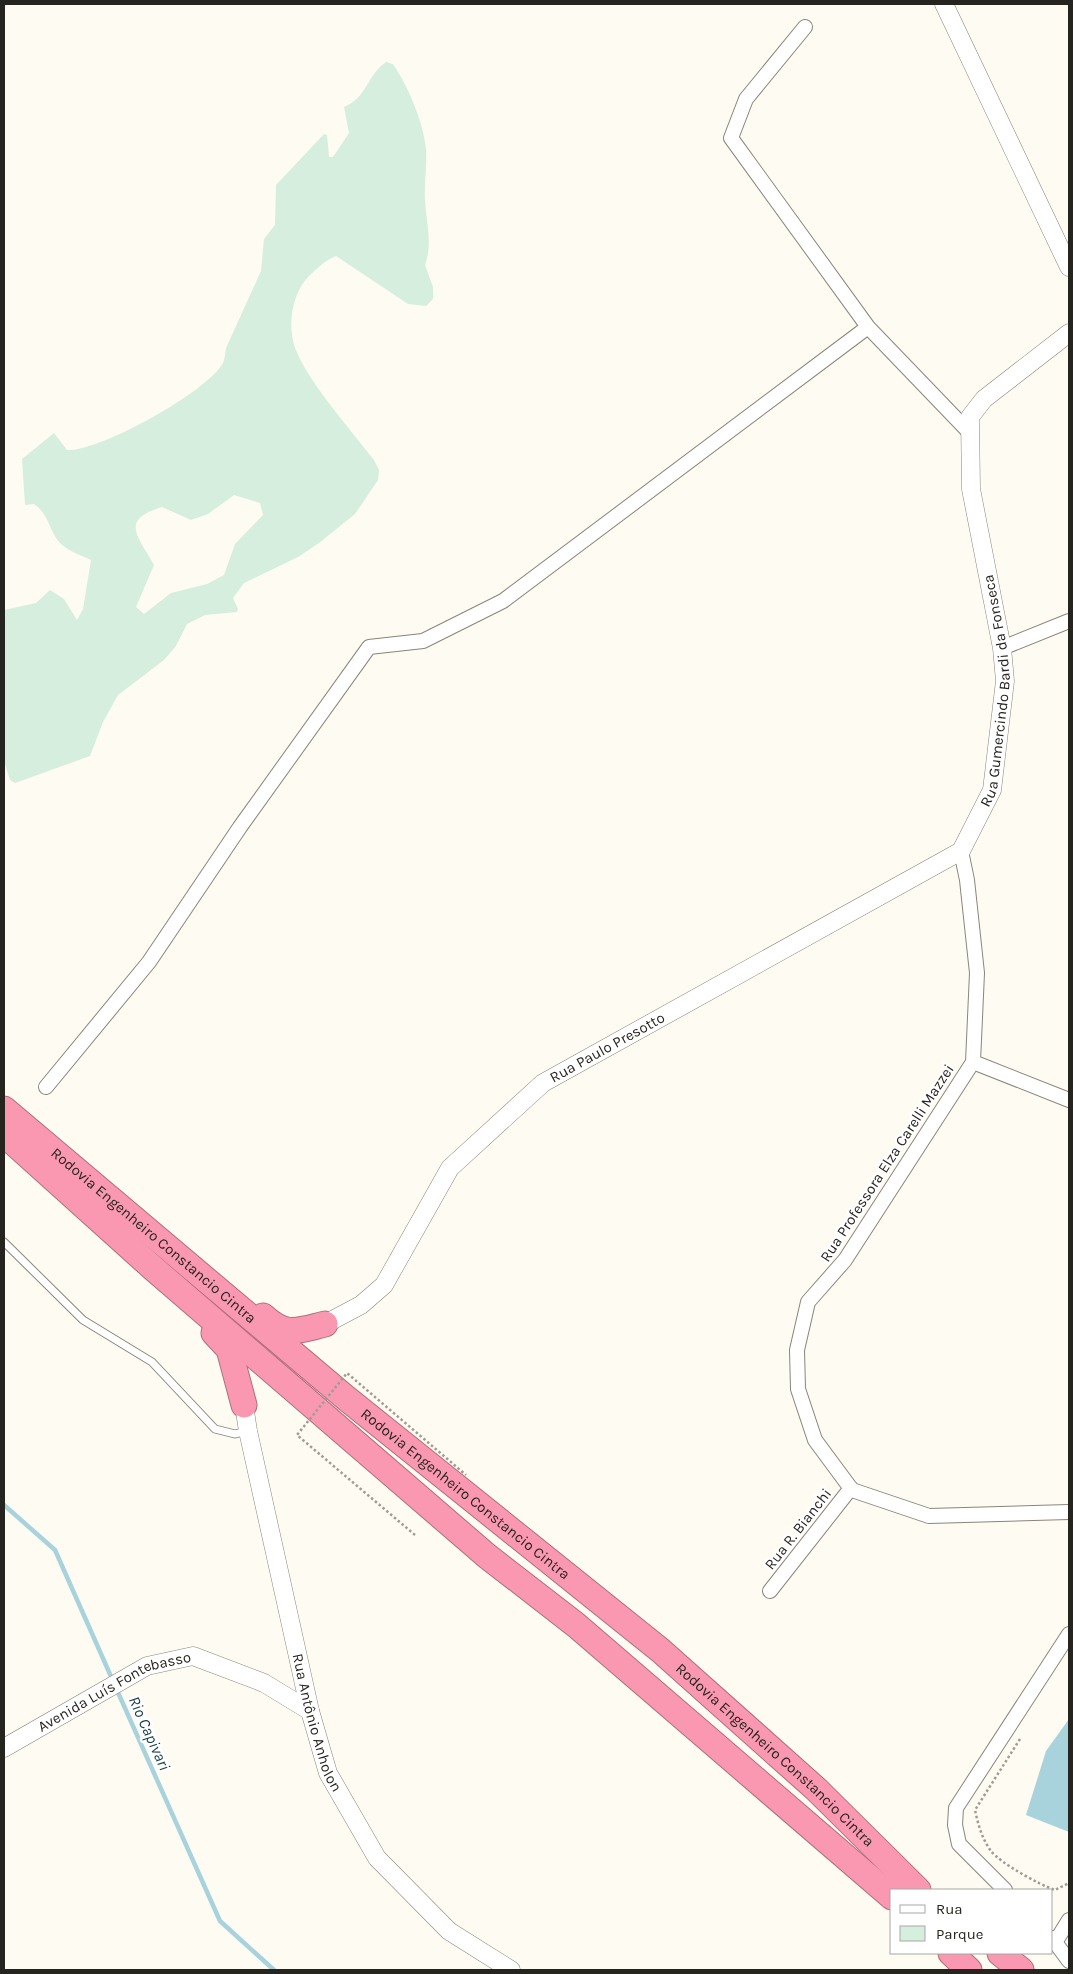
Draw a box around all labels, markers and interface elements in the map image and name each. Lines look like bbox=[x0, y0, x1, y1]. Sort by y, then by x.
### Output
street label: Rua Gumercindo Bardi da Fonseca bbox=[976, 573, 1014, 810]
street label: Rua Paulo Presotto bbox=[547, 1008, 668, 1086]
street label: Rua Professora Elza Carelli Mazzei bbox=[816, 1061, 958, 1265]
street label: Rodovia Engenheiro Constancio Cintra bbox=[47, 1144, 260, 1327]
street label: Rodovia Engenheiro Constancio Cintra bbox=[357, 1405, 574, 1583]
street label: Rua R. Bianchi bbox=[761, 1485, 835, 1573]
street label: Avenida Luís Fontebasso bbox=[35, 1648, 193, 1736]
street label: Rua Antônio Anholon bbox=[289, 1652, 346, 1795]
street label: Rodovia Engenheiro Constancio Cintra bbox=[672, 1659, 878, 1850]
water label: Rio Capivari bbox=[125, 1693, 174, 1773]
legend bbox=[890, 1889, 1053, 1954]
text: Rua bbox=[936, 1900, 963, 1918]
text: Parque bbox=[936, 1925, 984, 1943]

